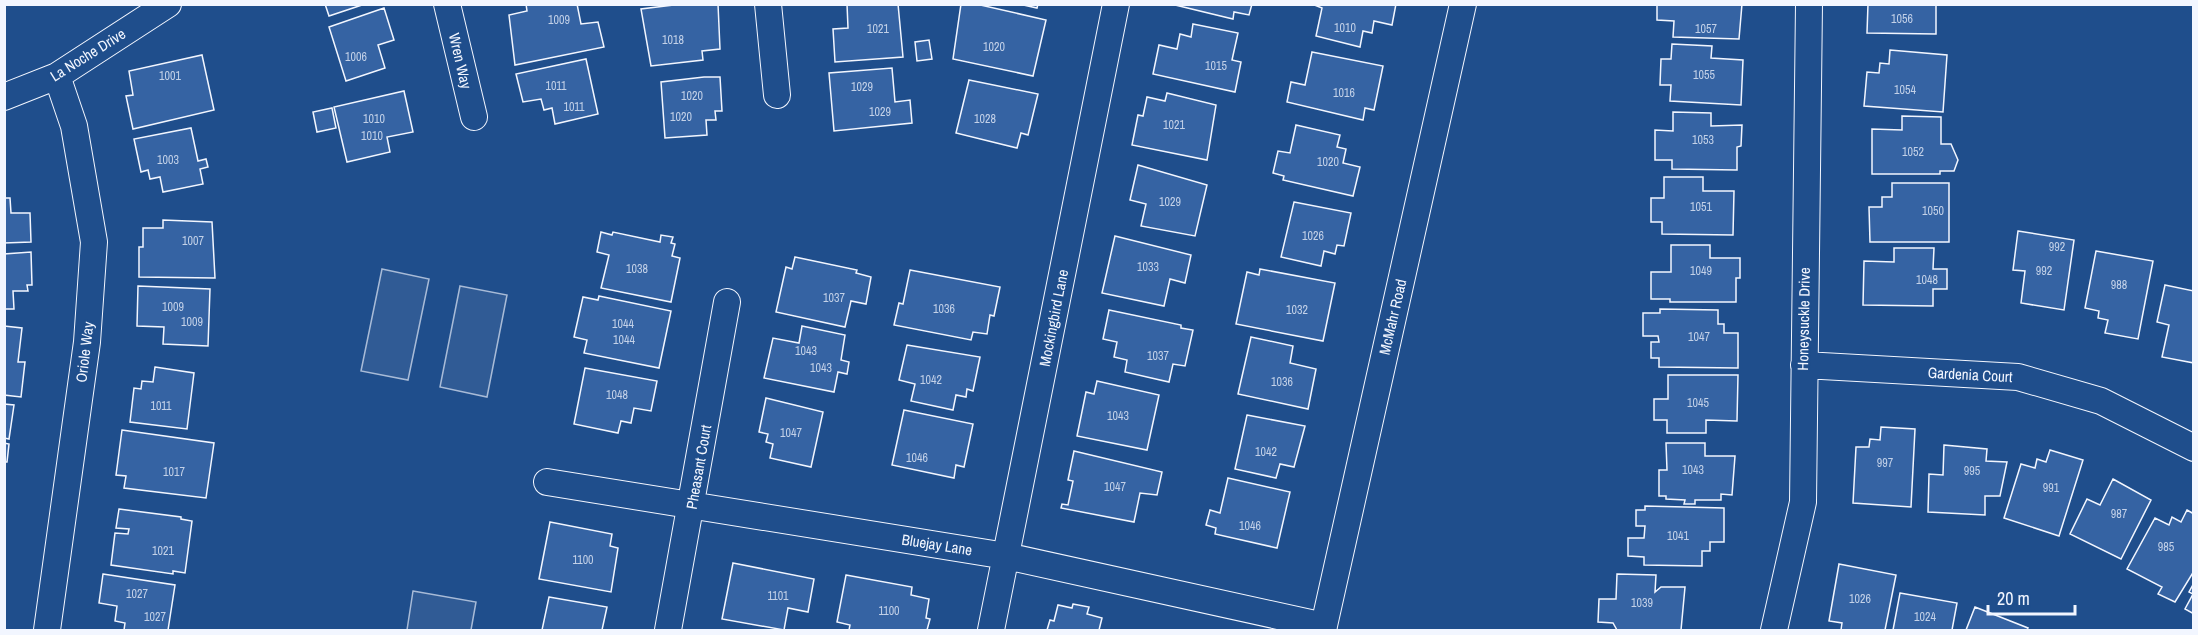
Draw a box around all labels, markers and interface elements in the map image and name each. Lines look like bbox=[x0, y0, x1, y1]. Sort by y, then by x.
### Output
house number: 1056 bbox=[1891, 11, 1913, 27]
house number: 1009 bbox=[548, 12, 570, 28]
house number: 1010 bbox=[1334, 20, 1356, 36]
house number: 1021 bbox=[867, 21, 889, 37]
house number: 1057 bbox=[1695, 21, 1717, 37]
street label: La Noche Drive bbox=[46, 23, 130, 86]
street label: Wren Way bbox=[444, 31, 477, 92]
house number: 1018 bbox=[662, 32, 684, 48]
house number: 1020 bbox=[983, 39, 1005, 55]
house number: 1006 bbox=[345, 49, 367, 65]
house number: 1015 bbox=[1205, 58, 1227, 74]
house number: 1055 bbox=[1693, 67, 1715, 83]
house number: 1001 bbox=[159, 68, 181, 84]
house number: 1011 bbox=[545, 78, 567, 94]
house number: 1029 bbox=[851, 79, 873, 95]
house number: 1054 bbox=[1894, 82, 1916, 98]
house number: 1016 bbox=[1333, 85, 1355, 101]
house number: 1020 bbox=[681, 88, 703, 104]
house number: 1011 bbox=[563, 99, 585, 115]
house number: 1029 bbox=[869, 104, 891, 120]
house number: 1020 bbox=[670, 109, 692, 125]
house number: 1010 bbox=[363, 111, 385, 127]
house number: 1028 bbox=[974, 111, 996, 127]
house number: 1021 bbox=[1163, 117, 1185, 133]
house number: 1010 bbox=[361, 128, 383, 144]
house number: 1053 bbox=[1692, 132, 1714, 148]
house number: 1052 bbox=[1902, 144, 1924, 160]
house number: 1003 bbox=[157, 152, 179, 168]
house number: 1020 bbox=[1317, 154, 1339, 170]
house number: 1029 bbox=[1159, 194, 1181, 210]
house number: 1051 bbox=[1690, 199, 1712, 215]
house number: 1050 bbox=[1922, 203, 1944, 219]
house number: 1026 bbox=[1302, 228, 1324, 244]
house number: 1007 bbox=[182, 233, 204, 249]
house number: 992 bbox=[2049, 239, 2065, 255]
house number: 1033 bbox=[1137, 259, 1159, 275]
house number: 1038 bbox=[626, 261, 648, 277]
house number: 1049 bbox=[1690, 263, 1712, 279]
house number: 992 bbox=[2036, 263, 2052, 279]
street label: Mockingbird Lane bbox=[1034, 267, 1073, 368]
street label: Honeysuckle Drive bbox=[1792, 267, 1815, 371]
house number: 1048 bbox=[1916, 272, 1938, 288]
street label: McMahr Road bbox=[1374, 277, 1411, 357]
house number: 988 bbox=[2111, 277, 2127, 293]
house number: 1037 bbox=[823, 290, 845, 306]
house number: 1009 bbox=[162, 299, 184, 315]
house number: 1036 bbox=[933, 301, 955, 317]
house number: 1032 bbox=[1286, 302, 1308, 318]
house number: 1009 bbox=[181, 314, 203, 330]
house number: 1044 bbox=[612, 316, 634, 332]
street label: Oriole Way bbox=[70, 320, 99, 384]
house number: 1047 bbox=[1688, 329, 1710, 345]
house number: 1044 bbox=[613, 332, 635, 348]
house number: 1043 bbox=[795, 343, 817, 359]
house number: 1037 bbox=[1147, 348, 1169, 364]
house number: 1043 bbox=[810, 360, 832, 376]
street label: Gardenia Court bbox=[1927, 362, 2013, 387]
house number: 1042 bbox=[920, 372, 942, 388]
house number: 1036 bbox=[1271, 374, 1293, 390]
house number: 1048 bbox=[606, 387, 628, 403]
house number: 1045 bbox=[1687, 395, 1709, 411]
house number: 1011 bbox=[150, 398, 172, 414]
house number: 1043 bbox=[1107, 408, 1129, 424]
street label: Pheasant Court bbox=[681, 422, 716, 511]
house number: 1047 bbox=[780, 425, 802, 441]
house number: 1042 bbox=[1255, 444, 1277, 460]
house number: 1046 bbox=[906, 450, 928, 466]
house number: 997 bbox=[1877, 455, 1894, 471]
house number: 1043 bbox=[1682, 462, 1704, 478]
house number: 995 bbox=[1964, 463, 1981, 479]
house number: 1017 bbox=[163, 464, 185, 480]
house number: 1047 bbox=[1104, 479, 1126, 495]
house number: 991 bbox=[2043, 480, 2060, 496]
house number: 987 bbox=[2111, 506, 2128, 522]
house number: 1046 bbox=[1239, 518, 1261, 534]
house number: 1041 bbox=[1667, 528, 1689, 544]
street label: Bluejay Lane bbox=[900, 529, 974, 560]
house number: 985 bbox=[2158, 539, 2175, 555]
house number: 1021 bbox=[152, 543, 174, 559]
house number: 1100 bbox=[572, 552, 594, 568]
scale bar bbox=[1988, 578, 2075, 616]
house number: 1027 bbox=[126, 586, 148, 602]
text: 20 m bbox=[1997, 586, 2030, 611]
house number: 1101 bbox=[767, 588, 789, 604]
house number: 1026 bbox=[1849, 591, 1871, 607]
house number: 1039 bbox=[1631, 595, 1653, 611]
house number: 1100 bbox=[878, 603, 900, 619]
house number: 1027 bbox=[144, 609, 166, 625]
house number: 1024 bbox=[1914, 609, 1936, 625]

